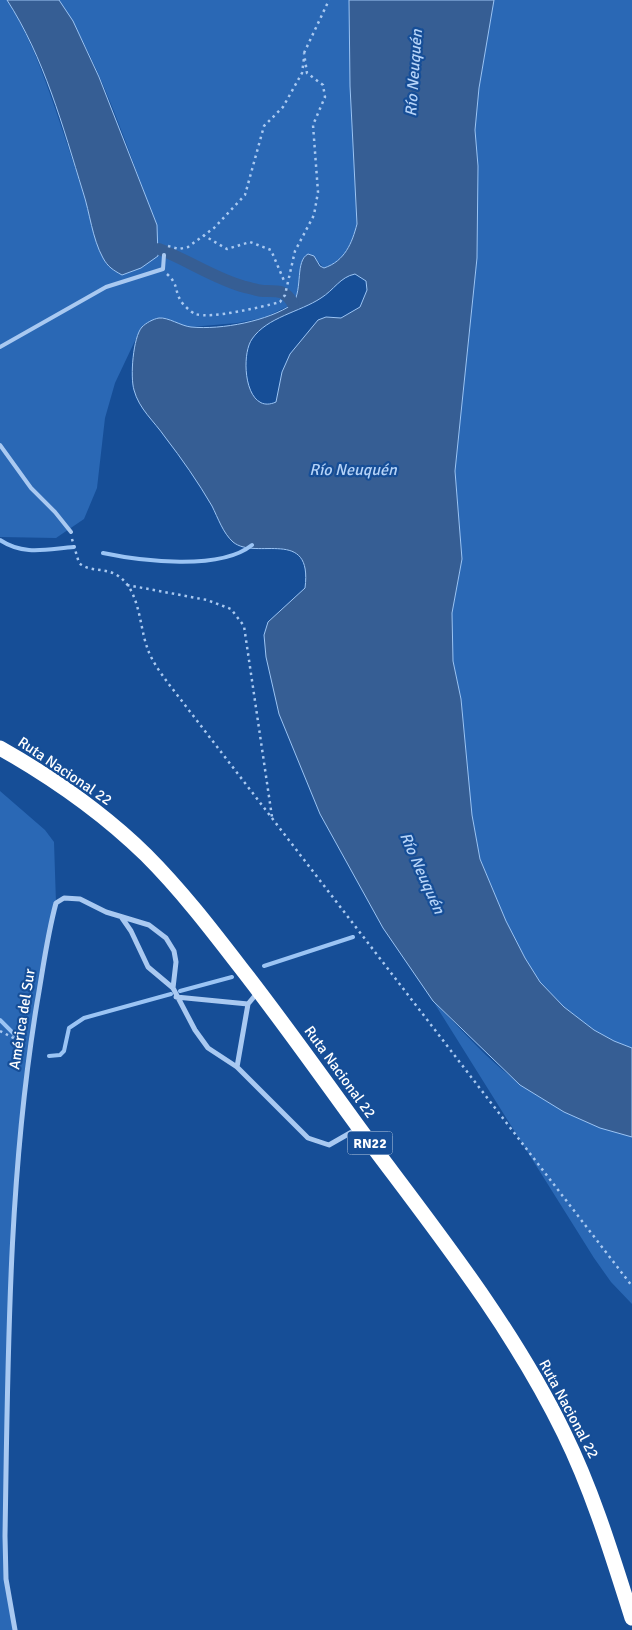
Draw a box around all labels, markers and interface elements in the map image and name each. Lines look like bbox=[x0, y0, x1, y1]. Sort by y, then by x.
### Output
water label: Río Neuquén bbox=[401, 27, 427, 117]
water label: Río Neuquén bbox=[309, 460, 398, 480]
street label: Ruta Nacional 22 bbox=[15, 733, 115, 809]
water label: Río Neuquén bbox=[395, 829, 449, 918]
street label: América del Sur bbox=[5, 967, 39, 1071]
street label: Ruta Nacional 22 bbox=[301, 1022, 379, 1122]
road number: RN22 bbox=[348, 1132, 392, 1154]
street label: Ruta Nacional 22 bbox=[535, 1356, 603, 1462]

